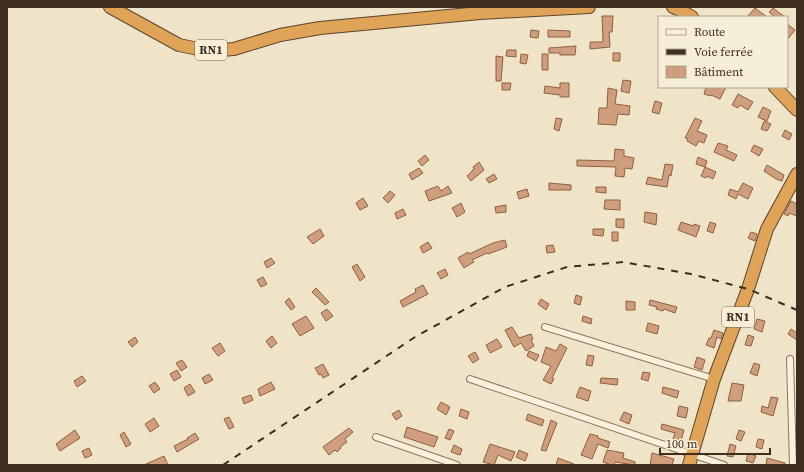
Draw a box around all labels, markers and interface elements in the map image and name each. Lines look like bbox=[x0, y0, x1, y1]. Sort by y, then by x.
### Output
legend bbox=[658, 16, 788, 88]
text: Route bbox=[694, 24, 725, 40]
road number: RN1 bbox=[195, 40, 227, 60]
text: Voie ferrée bbox=[694, 44, 753, 60]
text: Bâtiment bbox=[694, 64, 743, 80]
road number: RN1 bbox=[722, 307, 754, 327]
scale bar bbox=[660, 430, 770, 456]
text: 100 m bbox=[666, 436, 698, 452]

